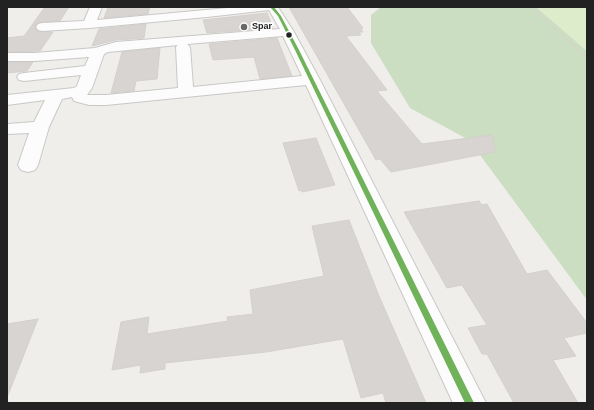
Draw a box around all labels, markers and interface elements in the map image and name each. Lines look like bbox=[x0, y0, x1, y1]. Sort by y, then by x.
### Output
marker: Spar bbox=[239, 22, 249, 32]
place label: Spar bbox=[252, 22, 272, 32]
unlabelled marker bbox=[284, 30, 294, 40]

